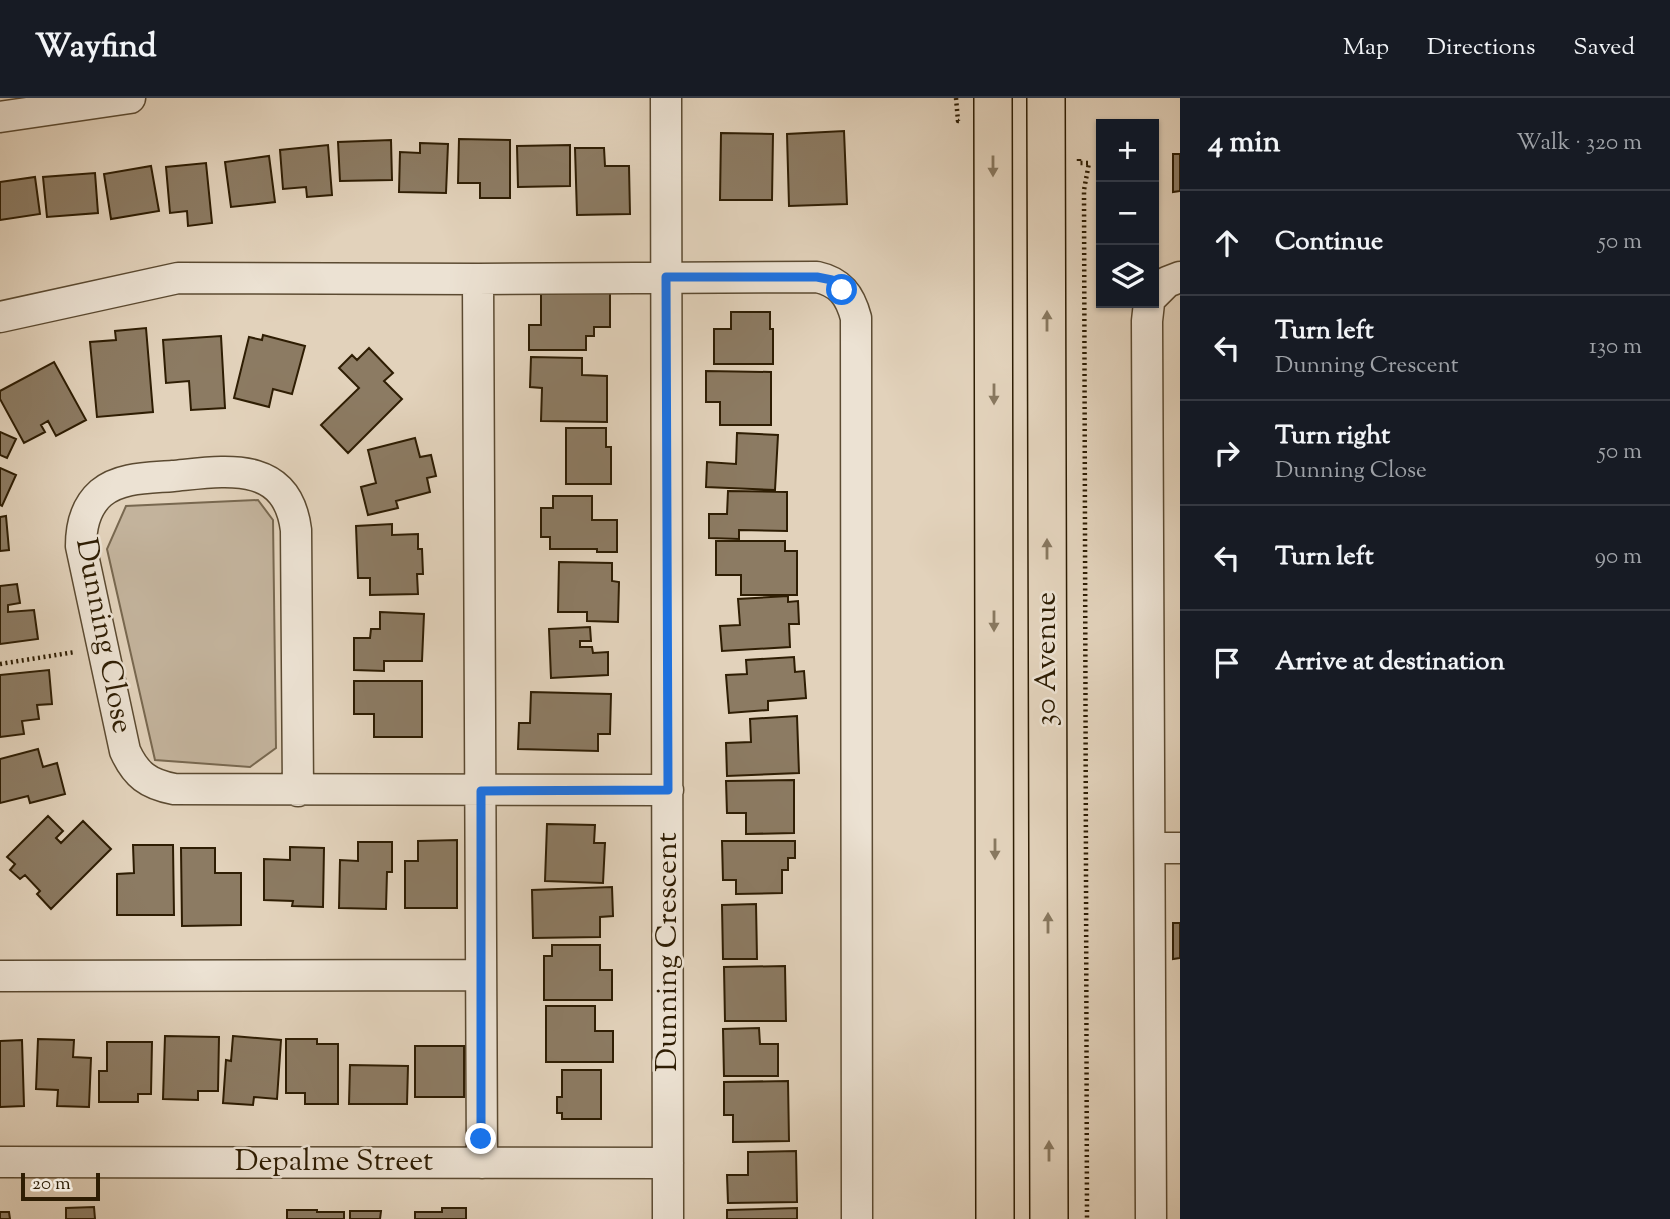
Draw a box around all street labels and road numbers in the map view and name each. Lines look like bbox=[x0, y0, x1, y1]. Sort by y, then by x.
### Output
street label: Dunning Close bbox=[63, 535, 143, 737]
street label: 30 Avenue bbox=[1026, 592, 1069, 726]
street label: Dunning Crescent bbox=[647, 832, 690, 1072]
street label: Depalme Street bbox=[235, 1141, 433, 1184]

